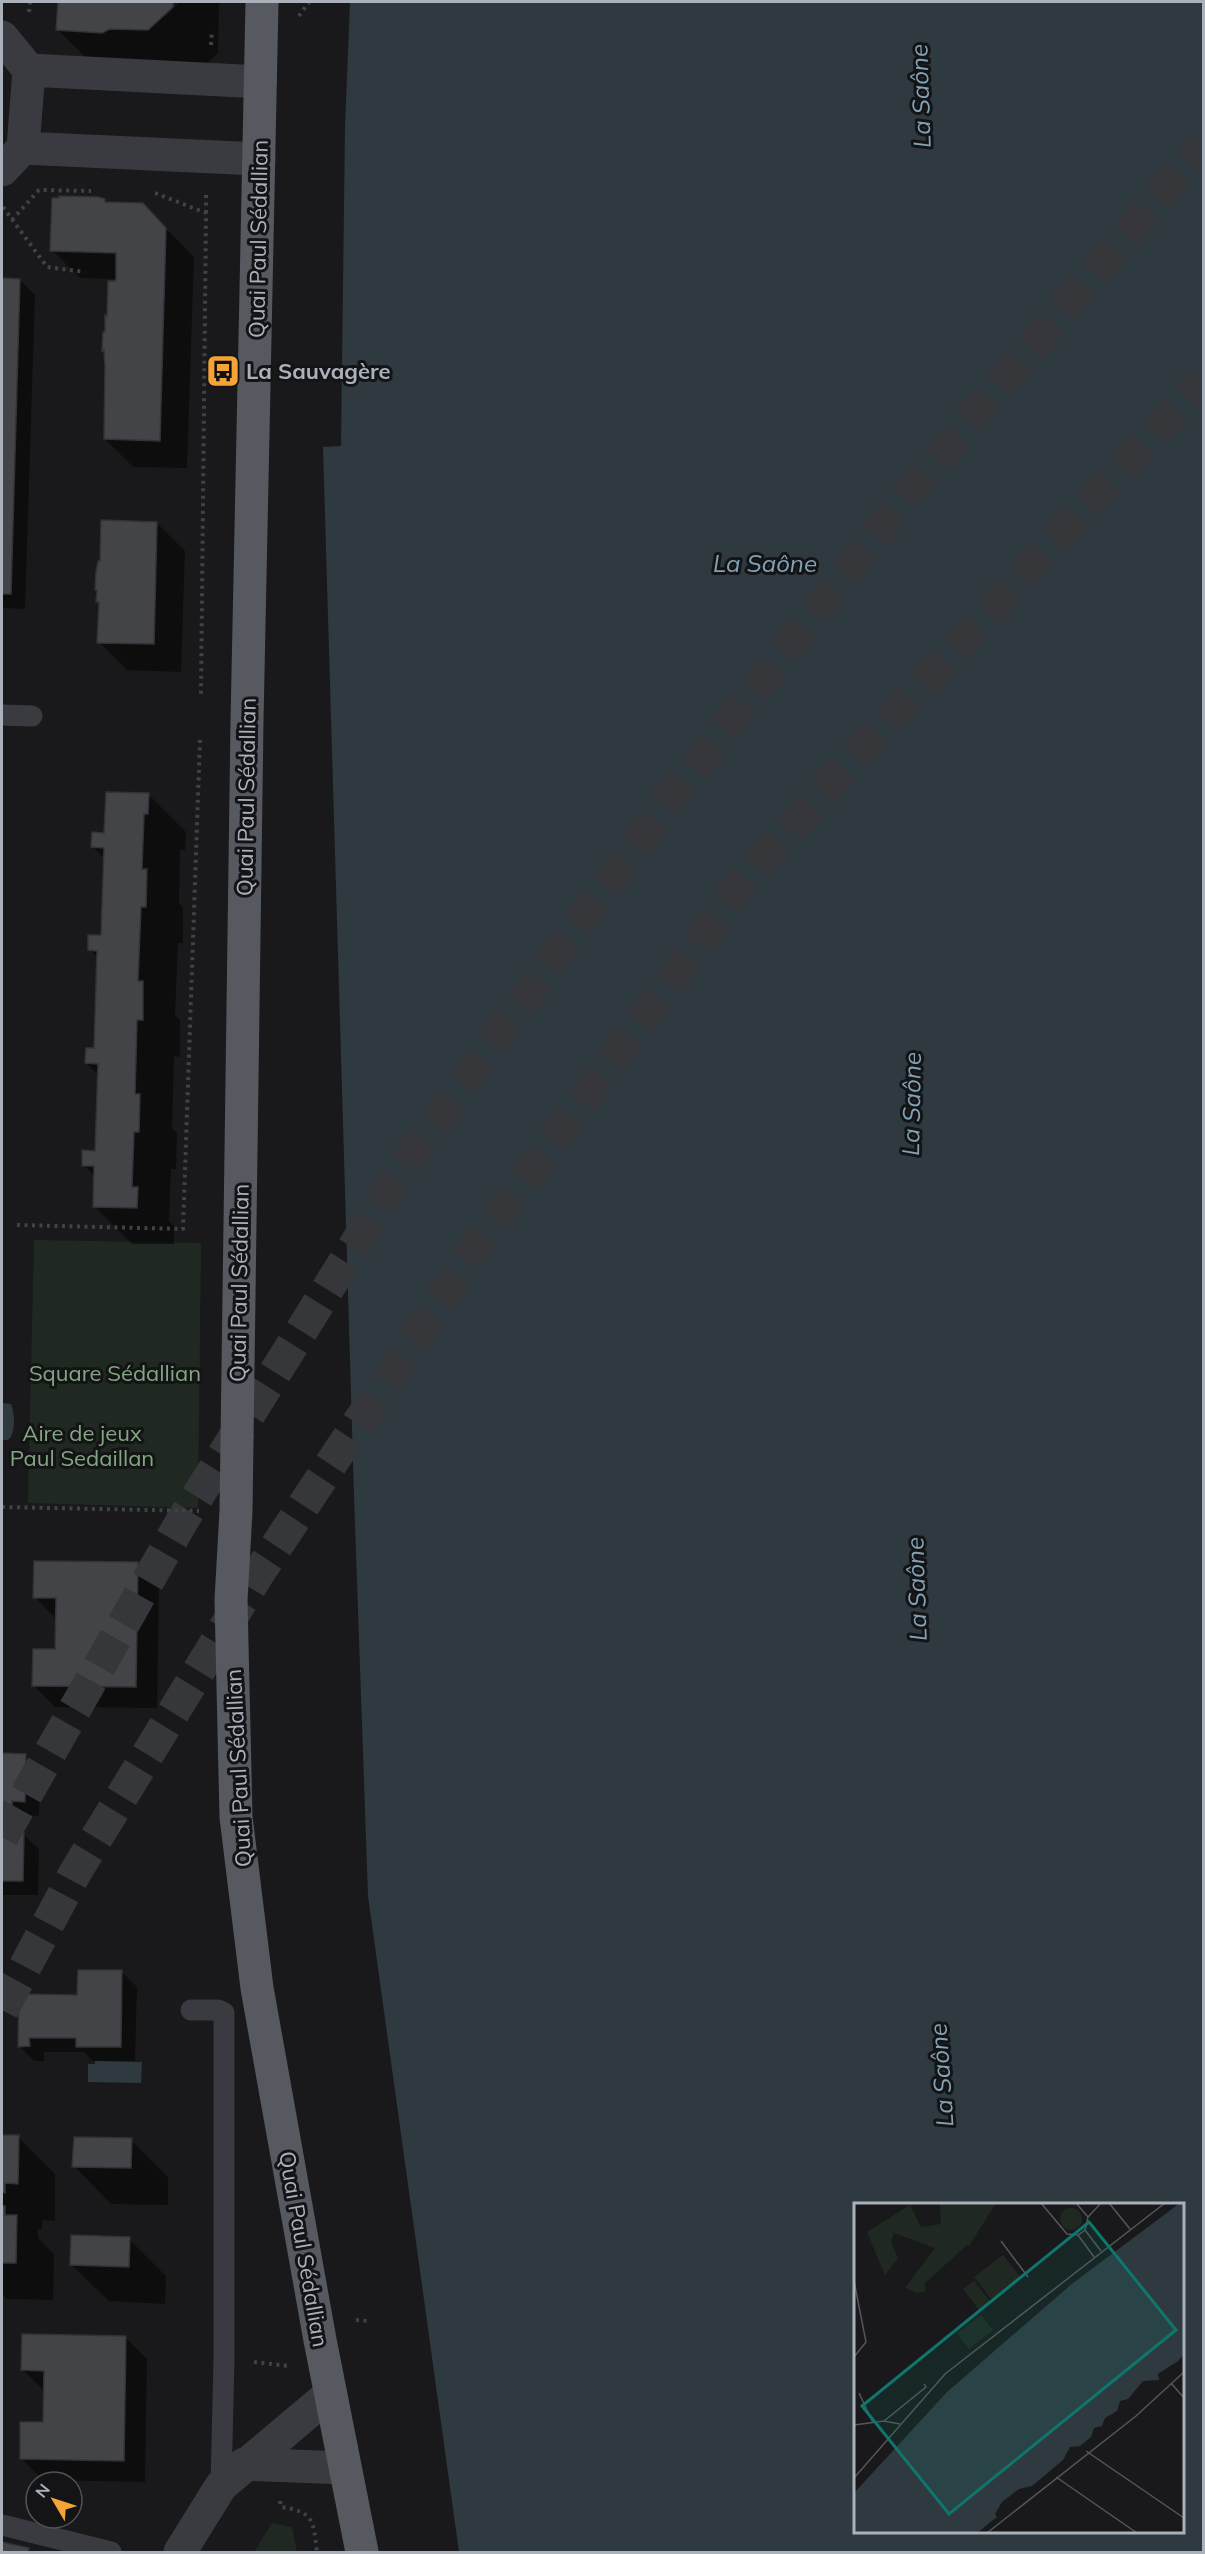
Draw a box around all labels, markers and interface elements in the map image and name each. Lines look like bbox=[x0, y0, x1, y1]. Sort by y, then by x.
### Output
water label: La Saône bbox=[903, 44, 937, 148]
street label: Quai Paul Sédallian bbox=[242, 140, 274, 338]
bus stop icon: La Sauvagère bbox=[205, 353, 241, 389]
place label: La Sauvagère bbox=[246, 357, 391, 385]
water label: La Saône bbox=[713, 548, 817, 578]
street label: Quai Paul Sédallian bbox=[230, 698, 262, 896]
water label: La Saône bbox=[895, 1052, 927, 1156]
street label: Quai Paul Sédallian bbox=[223, 1184, 255, 1382]
park label: Square Sédallian bbox=[29, 1359, 201, 1387]
park label: Aire de jeux Paul Sedaillan bbox=[10, 1419, 154, 1472]
water label: La Saône bbox=[899, 1537, 933, 1641]
street label: Quai Paul Sédallian bbox=[219, 1668, 257, 1868]
water label: La Saône bbox=[922, 2022, 960, 2128]
street label: Quai Paul Sédallian bbox=[273, 2149, 335, 2349]
inset map bbox=[854, 2203, 1184, 2533]
north arrow bbox=[24, 2470, 84, 2530]
text: N bbox=[31, 2480, 54, 2502]

